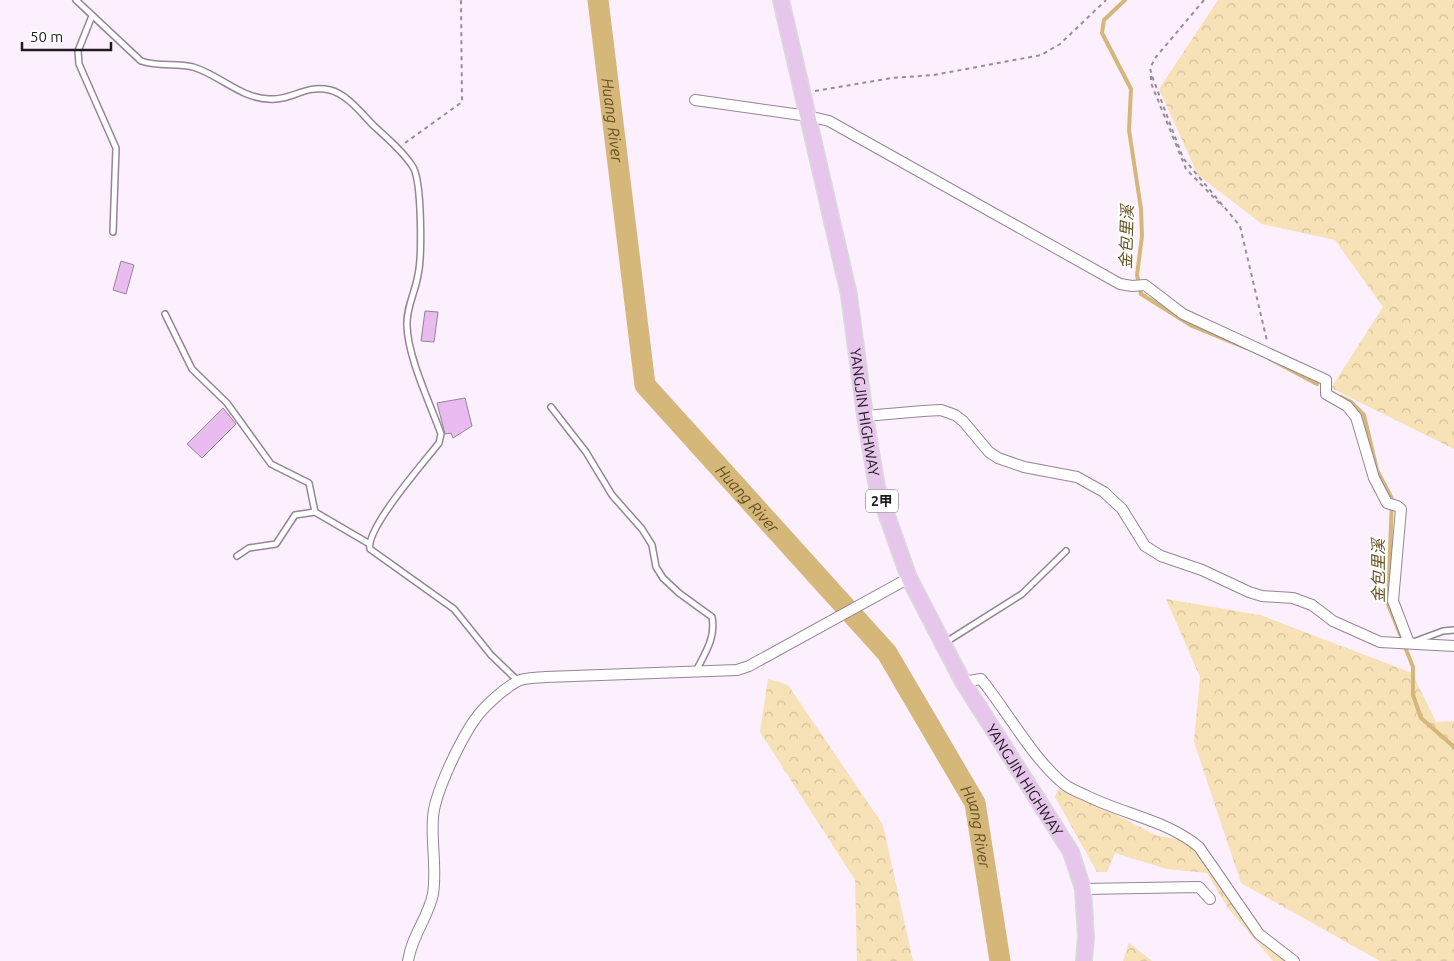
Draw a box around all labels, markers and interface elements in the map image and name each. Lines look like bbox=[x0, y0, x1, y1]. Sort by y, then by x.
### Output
scale bar bbox=[22, 20, 111, 52]
text: 50 m bbox=[30, 28, 63, 45]
water label: Huang River bbox=[599, 77, 627, 164]
water label: 金包里溪 bbox=[1116, 203, 1136, 269]
street label: YANGJIN HIGHWAY bbox=[848, 347, 884, 478]
water label: Huang River bbox=[712, 461, 783, 537]
road number: 2甲 bbox=[866, 490, 898, 512]
water label: 金包里溪 bbox=[1369, 537, 1387, 603]
street label: YANGJIN HIGHWAY bbox=[983, 720, 1067, 839]
water label: Huang River bbox=[957, 782, 994, 870]

